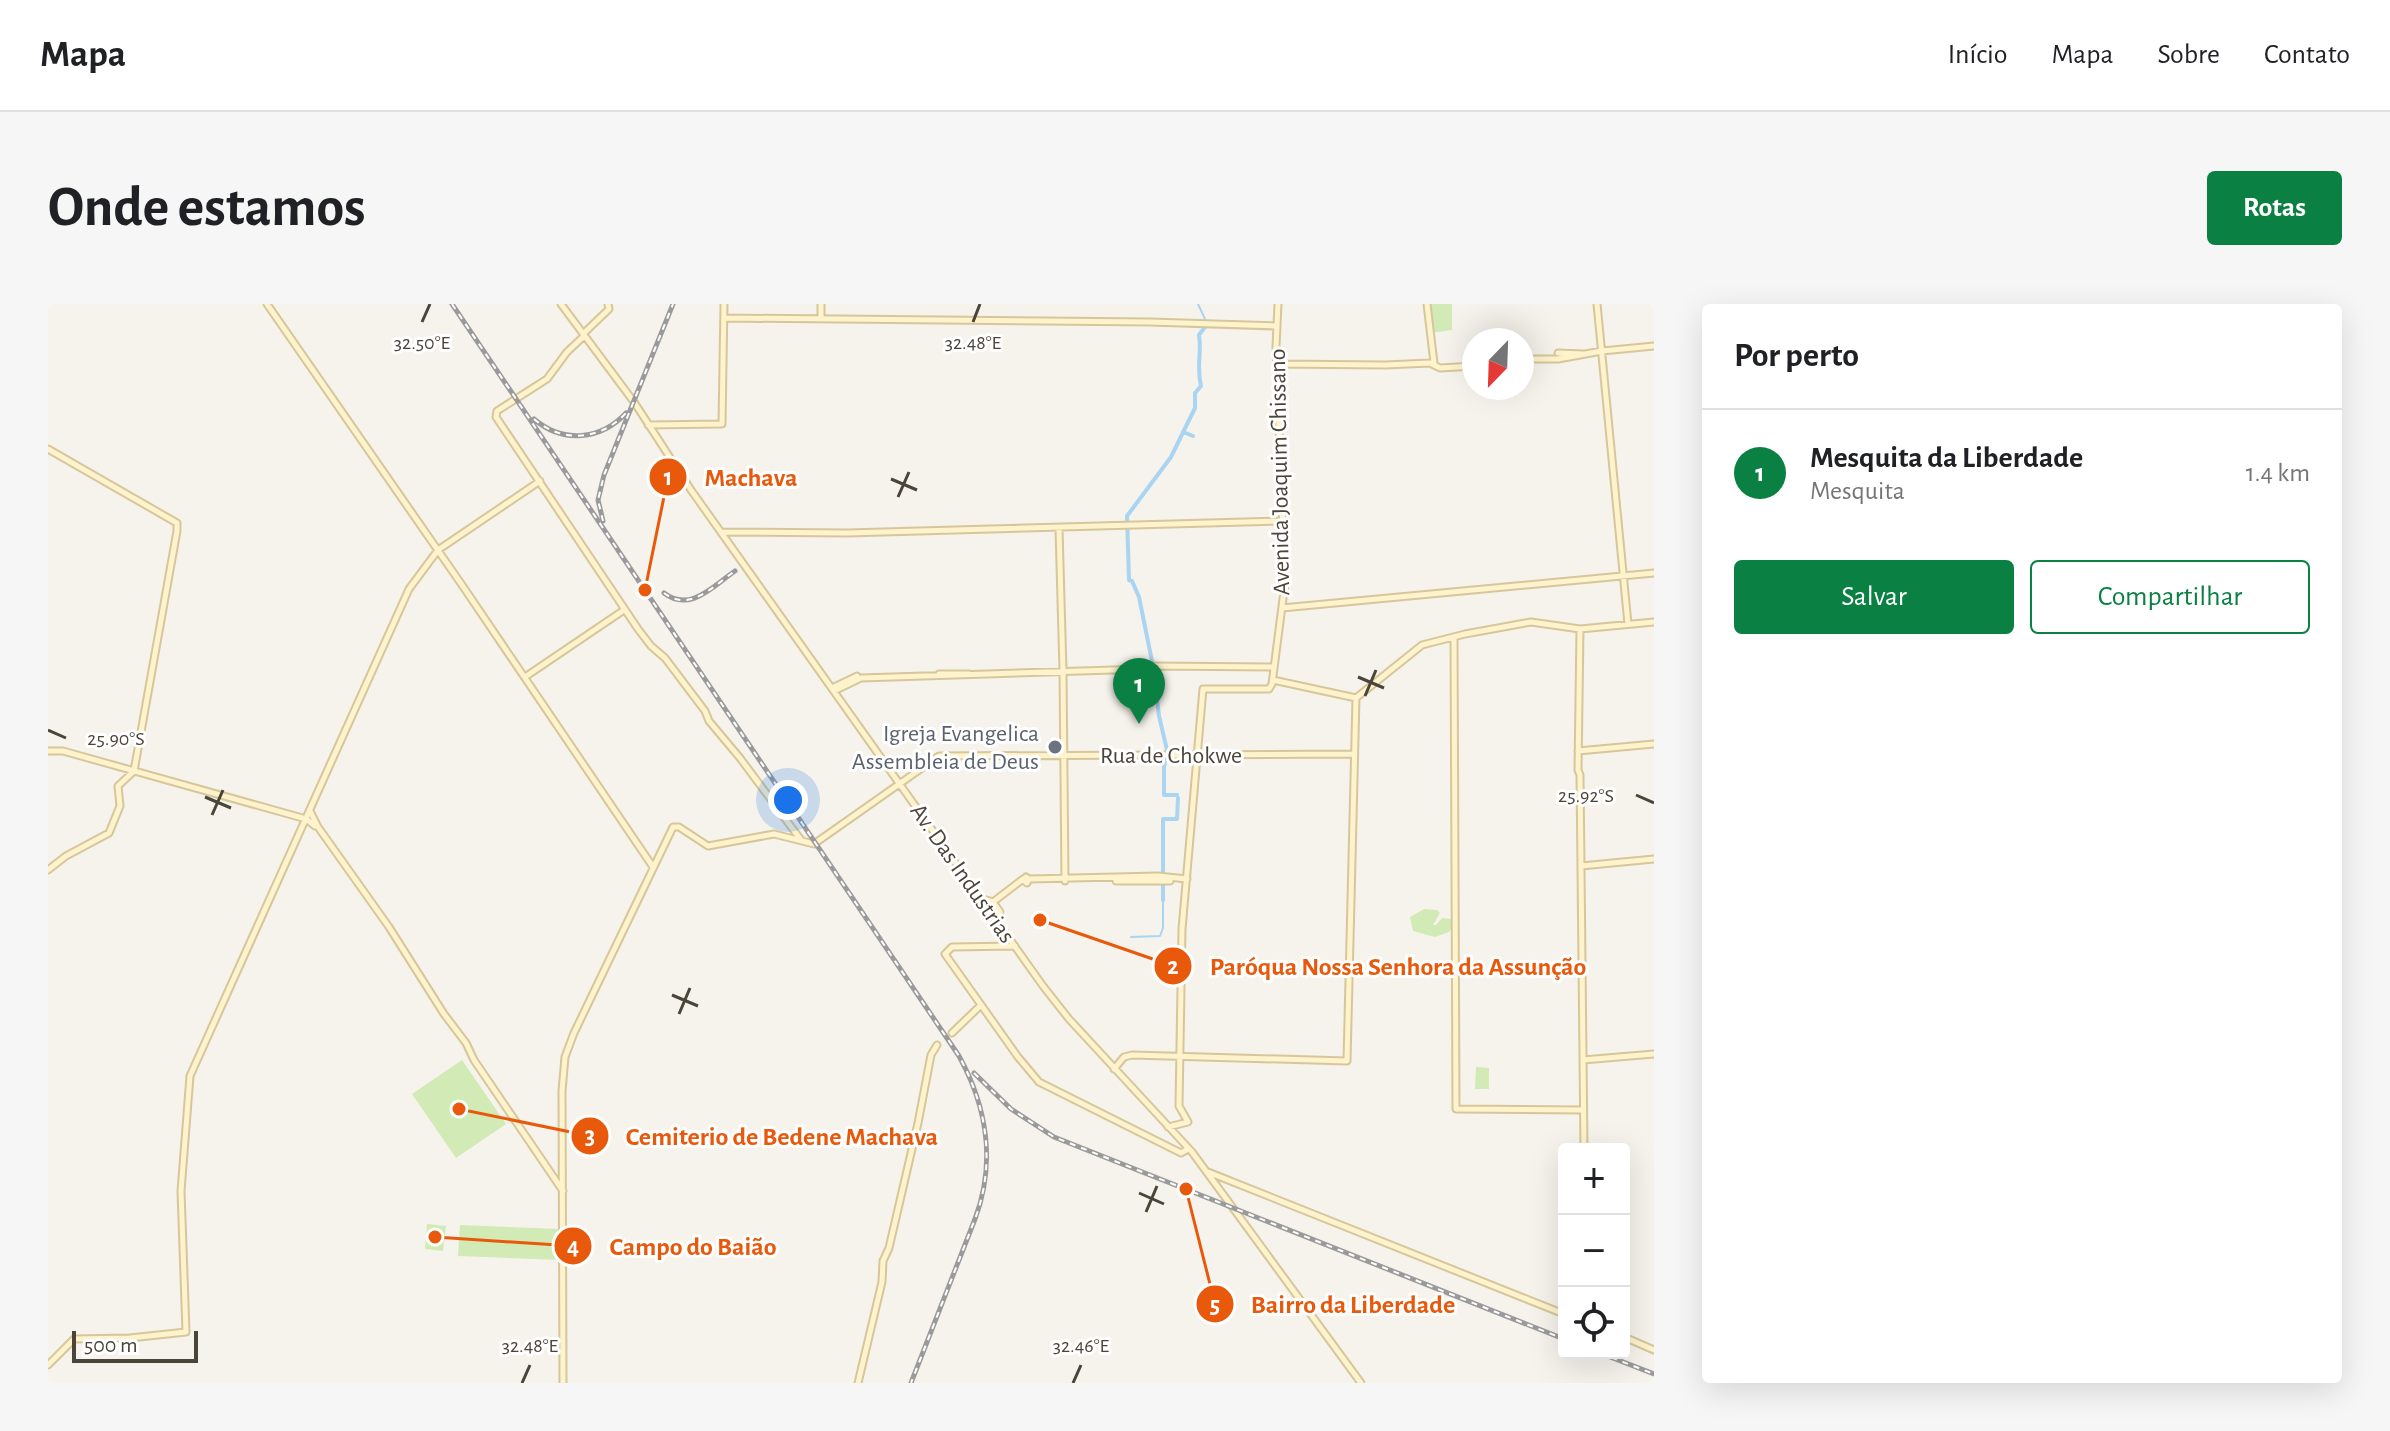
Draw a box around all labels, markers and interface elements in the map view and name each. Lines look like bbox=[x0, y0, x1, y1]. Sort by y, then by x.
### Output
text: Mapa bbox=[40, 36, 126, 74]
text: Início bbox=[1948, 41, 2008, 69]
text: Mapa bbox=[2052, 41, 2113, 69]
text: Sobre bbox=[2157, 41, 2220, 69]
text: Contato bbox=[2264, 41, 2350, 69]
button: Rotas bbox=[2207, 171, 2342, 245]
text: Onde estamos bbox=[48, 180, 366, 236]
north arrow bbox=[1462, 328, 1534, 400]
text: 32.50°E bbox=[394, 333, 451, 353]
text: 32.48°E bbox=[945, 333, 1002, 353]
text: Por perto bbox=[1734, 339, 1859, 373]
street label: Avenida Joaquim Chissano bbox=[1266, 348, 1294, 596]
text: Mesquita da Liberdade bbox=[1810, 443, 2083, 473]
callout: Machava bbox=[648, 452, 813, 502]
text: 1 bbox=[1755, 460, 1765, 486]
text: 1.4 km bbox=[2246, 460, 2310, 486]
text: Machava bbox=[705, 465, 797, 491]
text: 1 bbox=[664, 466, 672, 490]
text: Mesquita bbox=[1810, 478, 1905, 504]
button: Salvar bbox=[1734, 560, 2014, 634]
button: Compartilhar bbox=[2030, 560, 2310, 634]
pin: 1 bbox=[1113, 658, 1165, 724]
place label: Igreja Evangelica Assembleia de Deus bbox=[852, 722, 1039, 774]
text: 25.90°S bbox=[87, 729, 145, 749]
marker: Igreja Evangelica Assembleia de Deus bbox=[1046, 738, 1064, 756]
street label: Rua de Chokwe bbox=[1100, 744, 1242, 768]
your location bbox=[768, 780, 808, 820]
text: 25.92°S bbox=[1558, 786, 1614, 806]
street label: Av. Das Industrias bbox=[905, 799, 1019, 948]
callout: Paróqua Nossa Senhora da Assunção bbox=[1153, 941, 1602, 991]
text: Paróqua Nossa Senhora da Assunção bbox=[1210, 954, 1586, 980]
text: 2 bbox=[1167, 955, 1179, 979]
callout: Cemiterio de Bedene Machava bbox=[570, 1111, 955, 1161]
text: Cemiterio de Bedene Machava bbox=[626, 1124, 938, 1150]
text: 3 bbox=[585, 1125, 595, 1149]
map controls bbox=[1558, 1143, 1630, 1359]
button: + bbox=[1558, 1143, 1630, 1215]
button: − bbox=[1558, 1215, 1630, 1287]
callout: Campo do Baião bbox=[553, 1221, 792, 1271]
text: Campo do Baião bbox=[609, 1234, 777, 1260]
text: 4 bbox=[567, 1235, 579, 1259]
callout: Bairro da Liberdade bbox=[1195, 1279, 1471, 1329]
button: locate bbox=[1558, 1287, 1630, 1359]
text: Bairro da Liberdade bbox=[1251, 1292, 1455, 1318]
text: 5 bbox=[1210, 1294, 1220, 1318]
scale bar bbox=[72, 1327, 198, 1363]
text: 500 m bbox=[84, 1334, 138, 1356]
text: 32.48°E bbox=[502, 1336, 559, 1356]
text: 32.46°E bbox=[1053, 1336, 1110, 1356]

